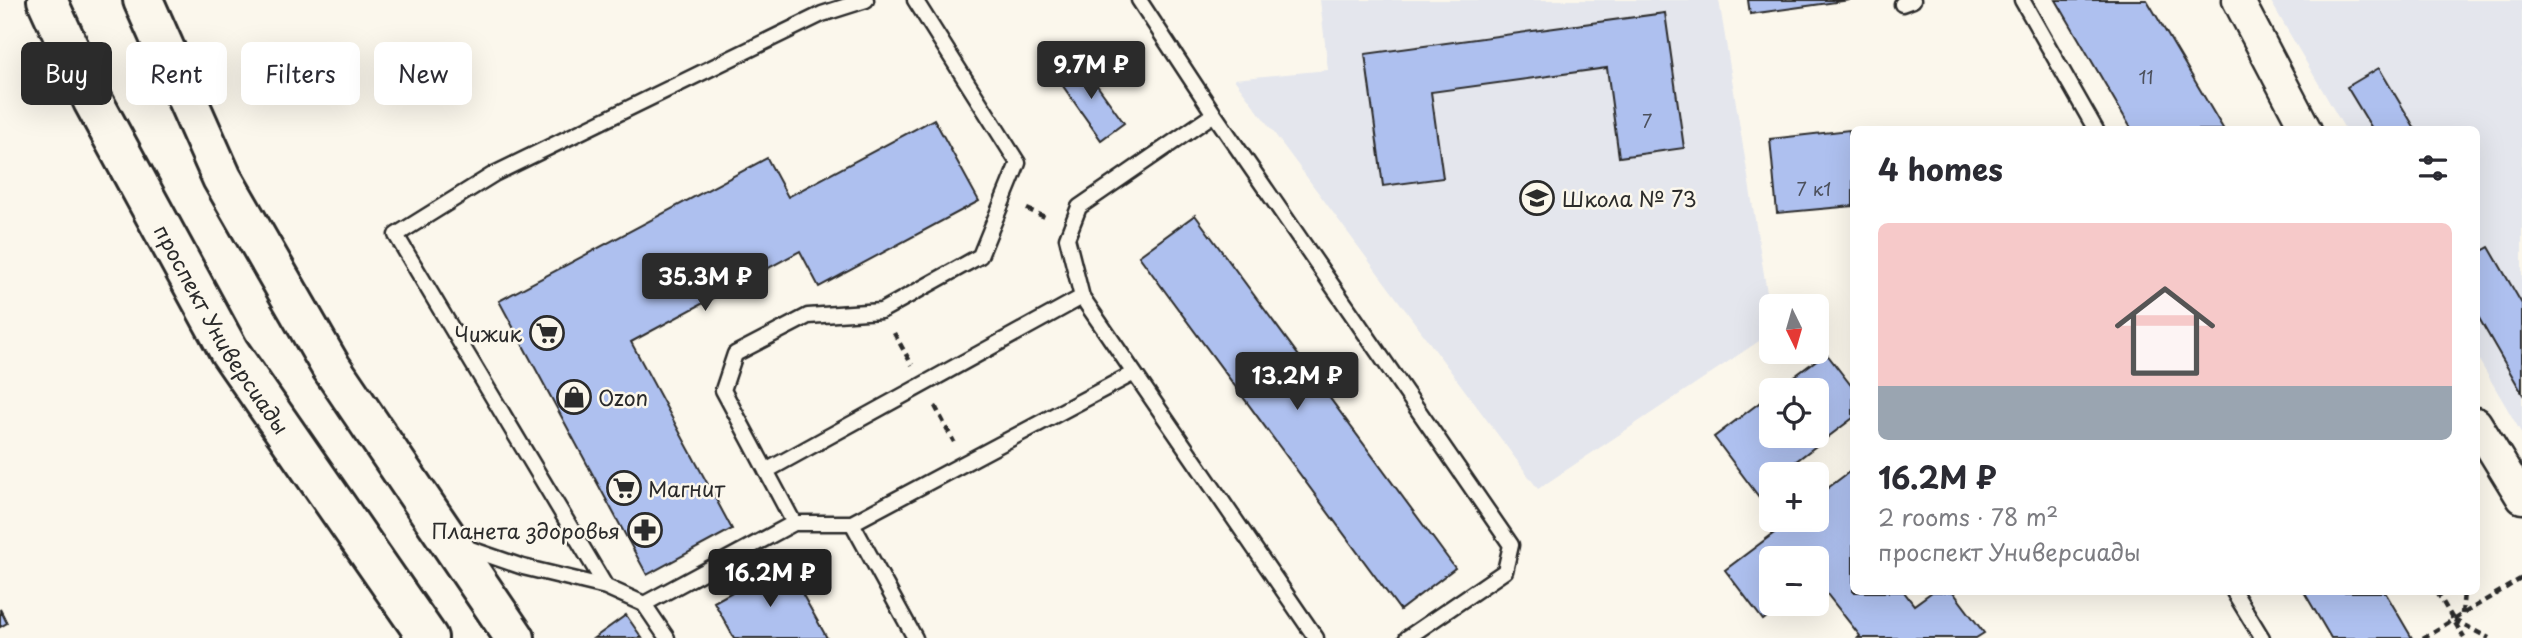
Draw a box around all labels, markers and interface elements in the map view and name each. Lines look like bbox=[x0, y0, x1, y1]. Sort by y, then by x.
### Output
chip: Buy bbox=[21, 42, 112, 105]
chip: Rent bbox=[126, 42, 227, 105]
chip: Filters bbox=[241, 42, 360, 105]
chip: New bbox=[374, 42, 472, 105]
pin: 9.7M ₽ bbox=[1034, 42, 1148, 101]
text: 9.7M ₽ bbox=[1053, 46, 1129, 81]
house number: 11 bbox=[2138, 63, 2154, 90]
house number: 7 bbox=[1642, 107, 1652, 134]
text: 4 homes bbox=[1878, 146, 2003, 191]
icon: filters bbox=[2414, 149, 2452, 187]
house number: 7 к1 bbox=[1797, 175, 1831, 202]
school or university icon: Школа № 73 bbox=[1518, 179, 1556, 217]
place label: Школа № 73 bbox=[1562, 182, 1697, 214]
street label: проспект Универсиады bbox=[147, 218, 298, 440]
pin: 35.3M ₽ bbox=[640, 254, 770, 313]
text: 35.3M ₽ bbox=[658, 258, 752, 293]
icon: home bbox=[2102, 268, 2228, 394]
north arrow bbox=[1759, 294, 1829, 364]
map controls bbox=[1759, 294, 1829, 616]
supermarket icon: Чижик bbox=[528, 314, 566, 352]
place label: Чижик bbox=[454, 317, 523, 349]
pin: 13.2M ₽ bbox=[1232, 352, 1362, 412]
text: 13.2M ₽ bbox=[1251, 357, 1343, 392]
shop icon: Ozon bbox=[555, 378, 593, 416]
button: locate bbox=[1759, 378, 1829, 448]
place label: Ozon bbox=[598, 381, 648, 413]
text: 16.2M ₽ bbox=[1878, 454, 1997, 499]
button: + bbox=[1759, 462, 1829, 532]
supermarket icon: Магнит bbox=[605, 469, 643, 507]
place label: Магнит bbox=[648, 472, 725, 504]
text: 2 rooms · 78 m² bbox=[1878, 499, 2058, 534]
pharmacy icon: Планета здоровья bbox=[626, 511, 664, 549]
place label: Планета здоровья bbox=[432, 514, 620, 546]
text: проспект Универсиады bbox=[1878, 534, 2141, 569]
button: − bbox=[1759, 546, 1829, 616]
pin: 16.2M ₽ bbox=[705, 550, 835, 609]
text: 16.2M ₽ bbox=[725, 554, 815, 589]

